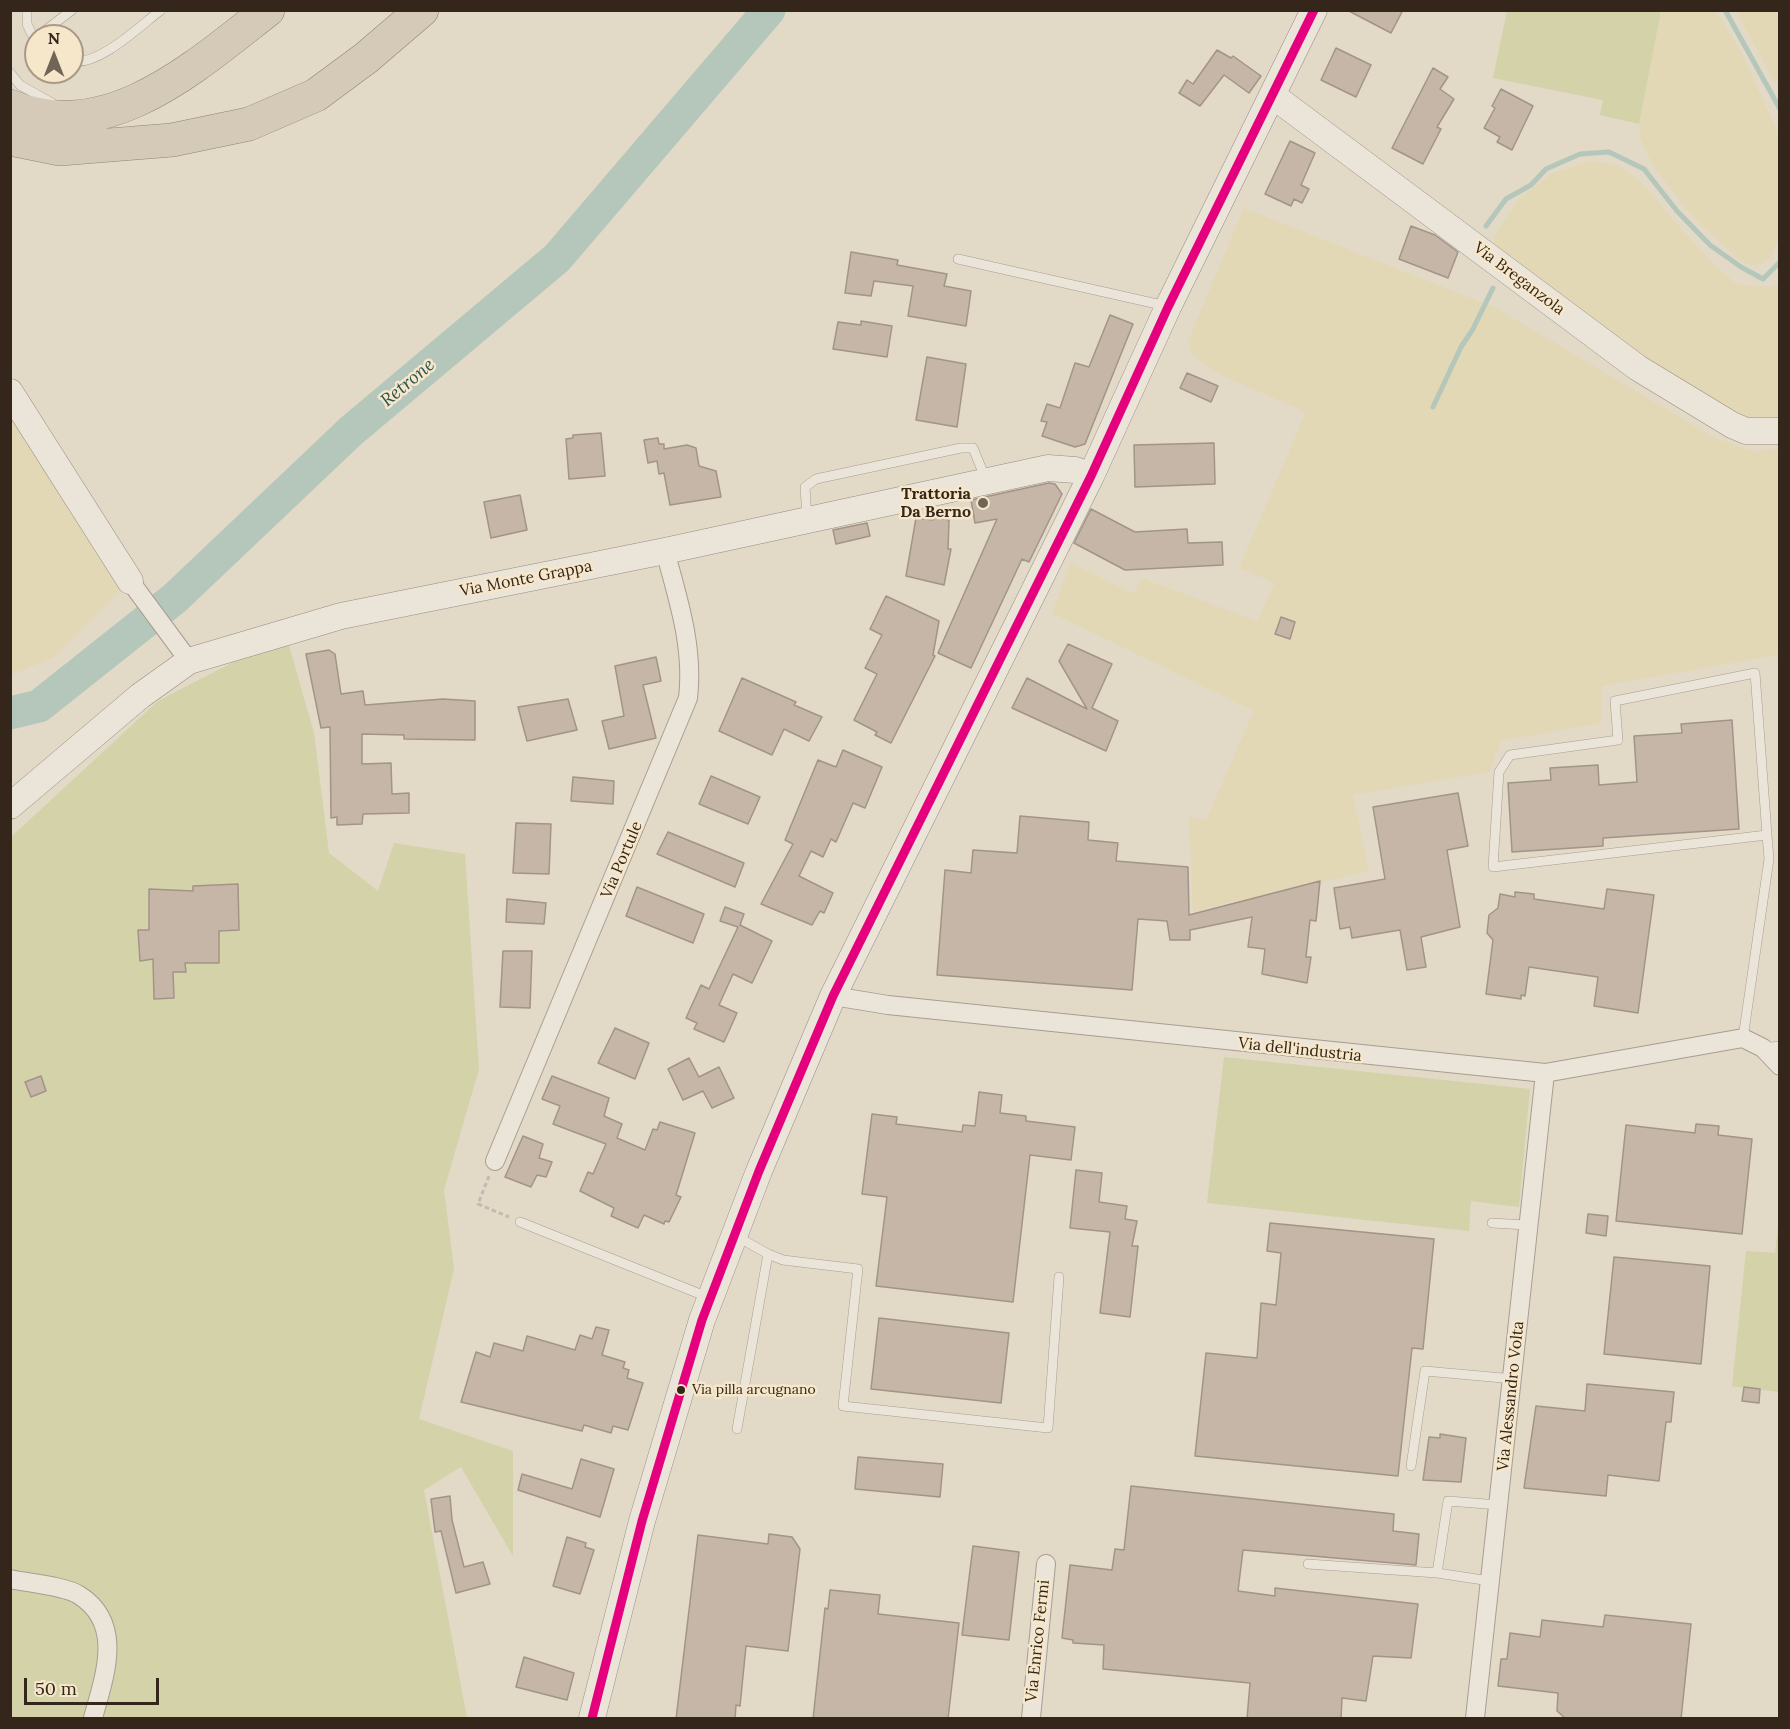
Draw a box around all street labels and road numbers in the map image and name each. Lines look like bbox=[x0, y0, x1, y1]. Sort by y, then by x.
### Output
street label: Via Breganzola bbox=[1470, 238, 1568, 320]
street label: Via Monte Grappa bbox=[458, 557, 594, 601]
street label: Via Portule bbox=[597, 819, 647, 901]
street label: Via dell'industria bbox=[1237, 1034, 1363, 1066]
street label: Via Alessandro Volta bbox=[1494, 1320, 1528, 1472]
street label: Via Enrico Fermi bbox=[1022, 1579, 1054, 1703]

